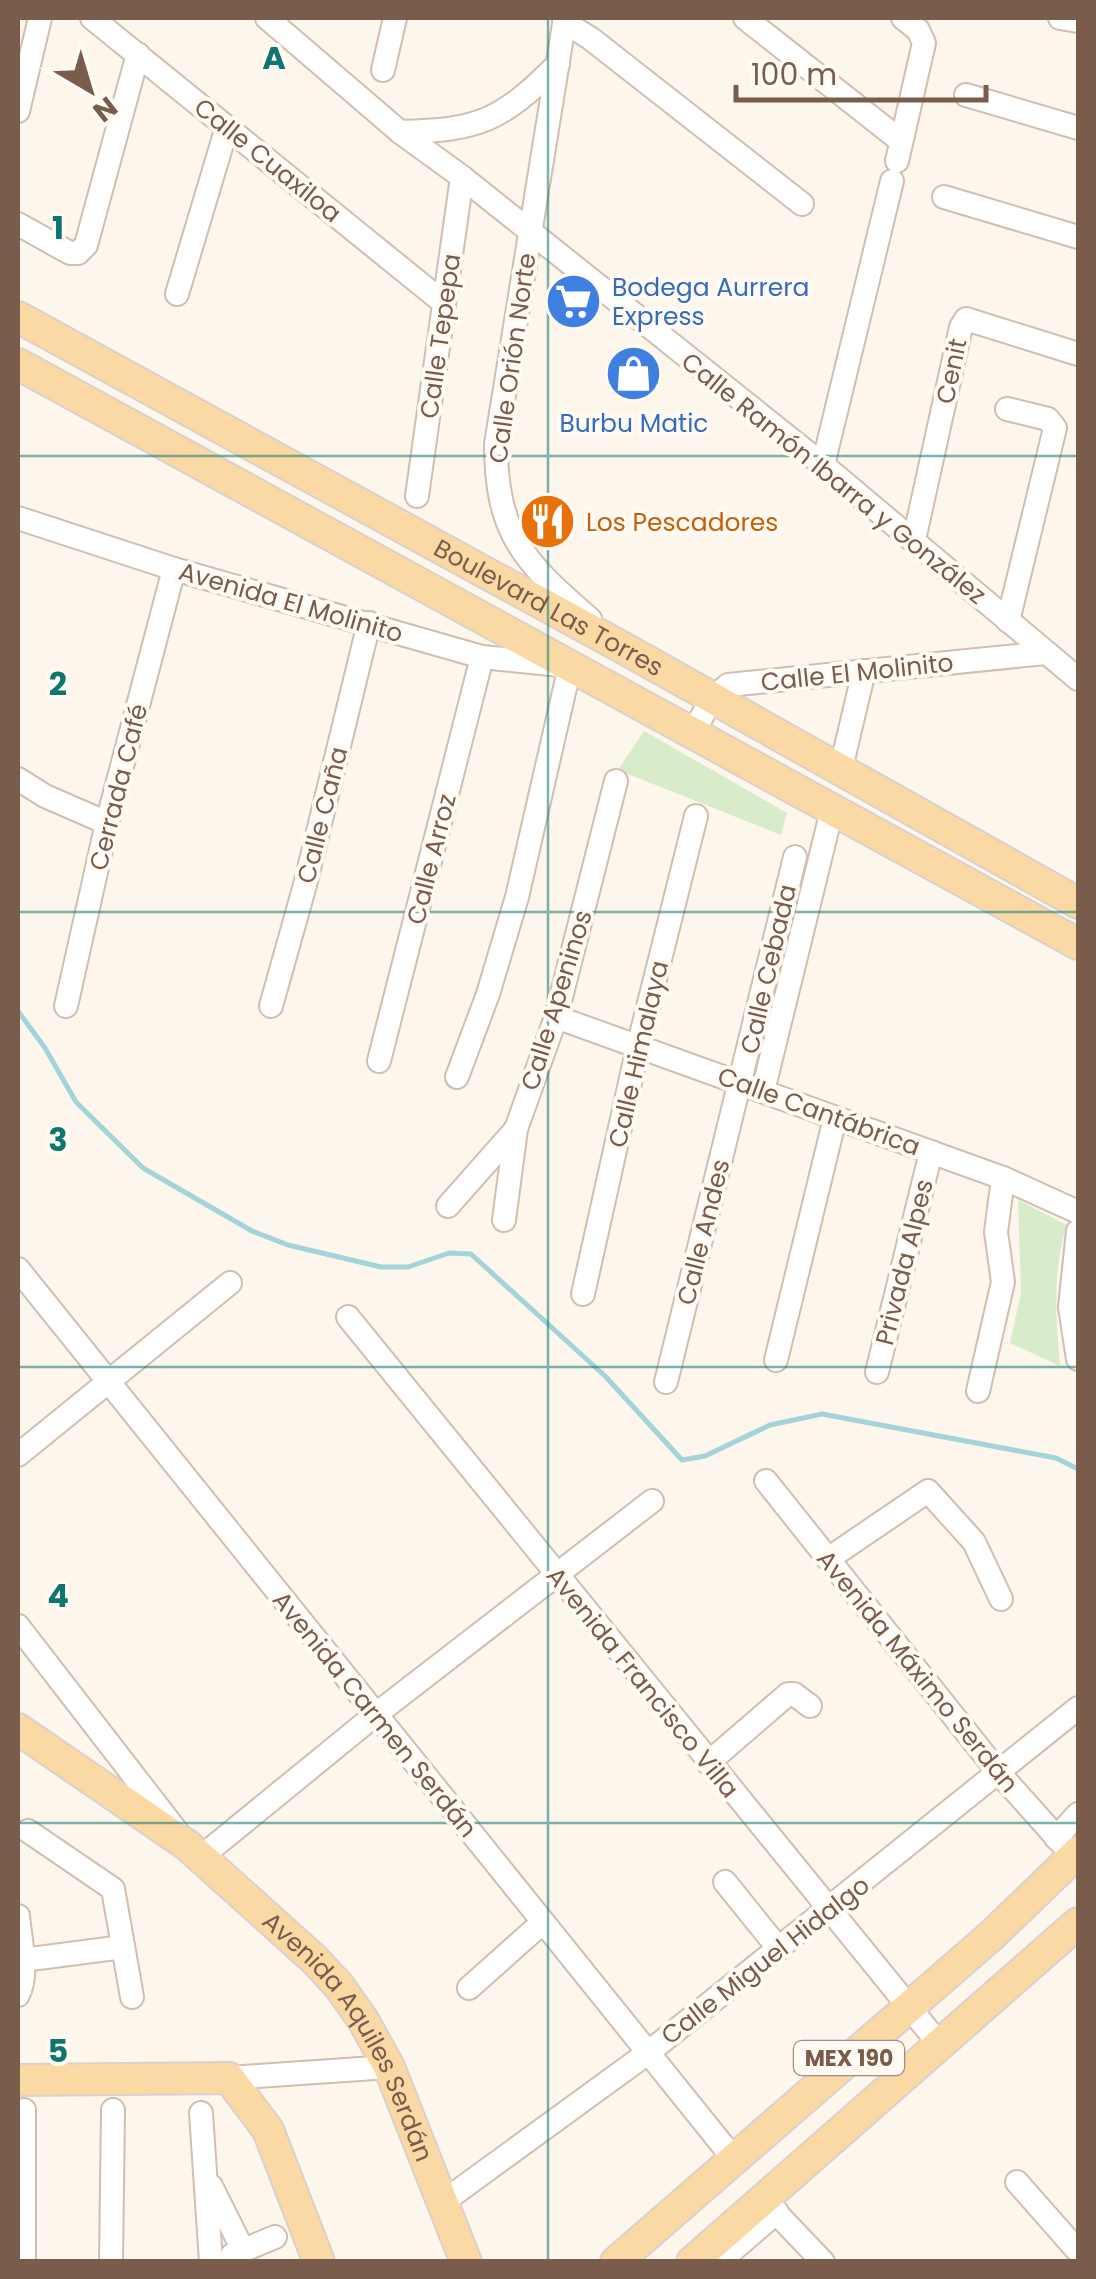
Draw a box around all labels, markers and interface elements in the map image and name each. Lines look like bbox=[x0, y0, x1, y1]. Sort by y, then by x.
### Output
text: A bbox=[262, 35, 286, 80]
north arrow bbox=[40, 40, 140, 140]
scale bar bbox=[736, 40, 986, 102]
text: 100 m bbox=[751, 53, 837, 96]
text: N bbox=[85, 87, 125, 131]
street label: Calle Cuaxiloa bbox=[187, 90, 349, 231]
text: 1 bbox=[52, 205, 64, 250]
street label: Calle Tepepa bbox=[412, 251, 469, 421]
street label: Calle Orión Norte bbox=[480, 251, 545, 465]
place label: Bodega Aurrera Express bbox=[612, 270, 809, 334]
supermarket icon: Bodega Aurrera Express bbox=[543, 271, 603, 331]
street label: Cenit bbox=[928, 335, 975, 407]
shop icon: Burbu Matic bbox=[604, 344, 664, 404]
street label: Calle Ramón Ibarra y González bbox=[674, 344, 993, 612]
place label: Burbu Matic bbox=[559, 406, 709, 441]
restaurant icon: Los Pescadores bbox=[517, 492, 577, 552]
place label: Los Pescadores bbox=[586, 505, 778, 540]
street label: Boulevard Las Torres bbox=[427, 531, 670, 685]
street label: Avenida El Molinito bbox=[175, 554, 407, 651]
street label: Calle El Molinito bbox=[759, 645, 955, 700]
text: 2 bbox=[49, 661, 67, 706]
street label: Cerrada Café bbox=[81, 700, 156, 874]
street label: Calle Caña bbox=[289, 743, 356, 887]
street label: Calle Arroz bbox=[398, 790, 465, 928]
street label: Calle Cebada bbox=[732, 881, 805, 1057]
street label: Calle Apeninos bbox=[512, 906, 601, 1095]
street label: Calle Himalaya bbox=[600, 957, 677, 1151]
street label: Calle Cantábrica bbox=[713, 1059, 925, 1164]
text: 3 bbox=[48, 1117, 68, 1162]
street label: Calle Andes bbox=[668, 1156, 738, 1309]
street label: Privada Alpes bbox=[867, 1176, 942, 1349]
street label: Avenida Máximo Serdán bbox=[809, 1542, 1027, 1800]
street label: Avenida Francisco Villa bbox=[538, 1559, 747, 1805]
text: 4 bbox=[47, 1573, 69, 1618]
street label: Avenida Carmen Serdán bbox=[264, 1584, 485, 1845]
street label: Calle Miguel Hidalgo bbox=[654, 1868, 877, 2053]
street label: Avenida Aquiles Serdán bbox=[255, 1904, 442, 2167]
text: 5 bbox=[48, 2028, 68, 2073]
road number: MEX 190 bbox=[794, 2041, 904, 2075]

